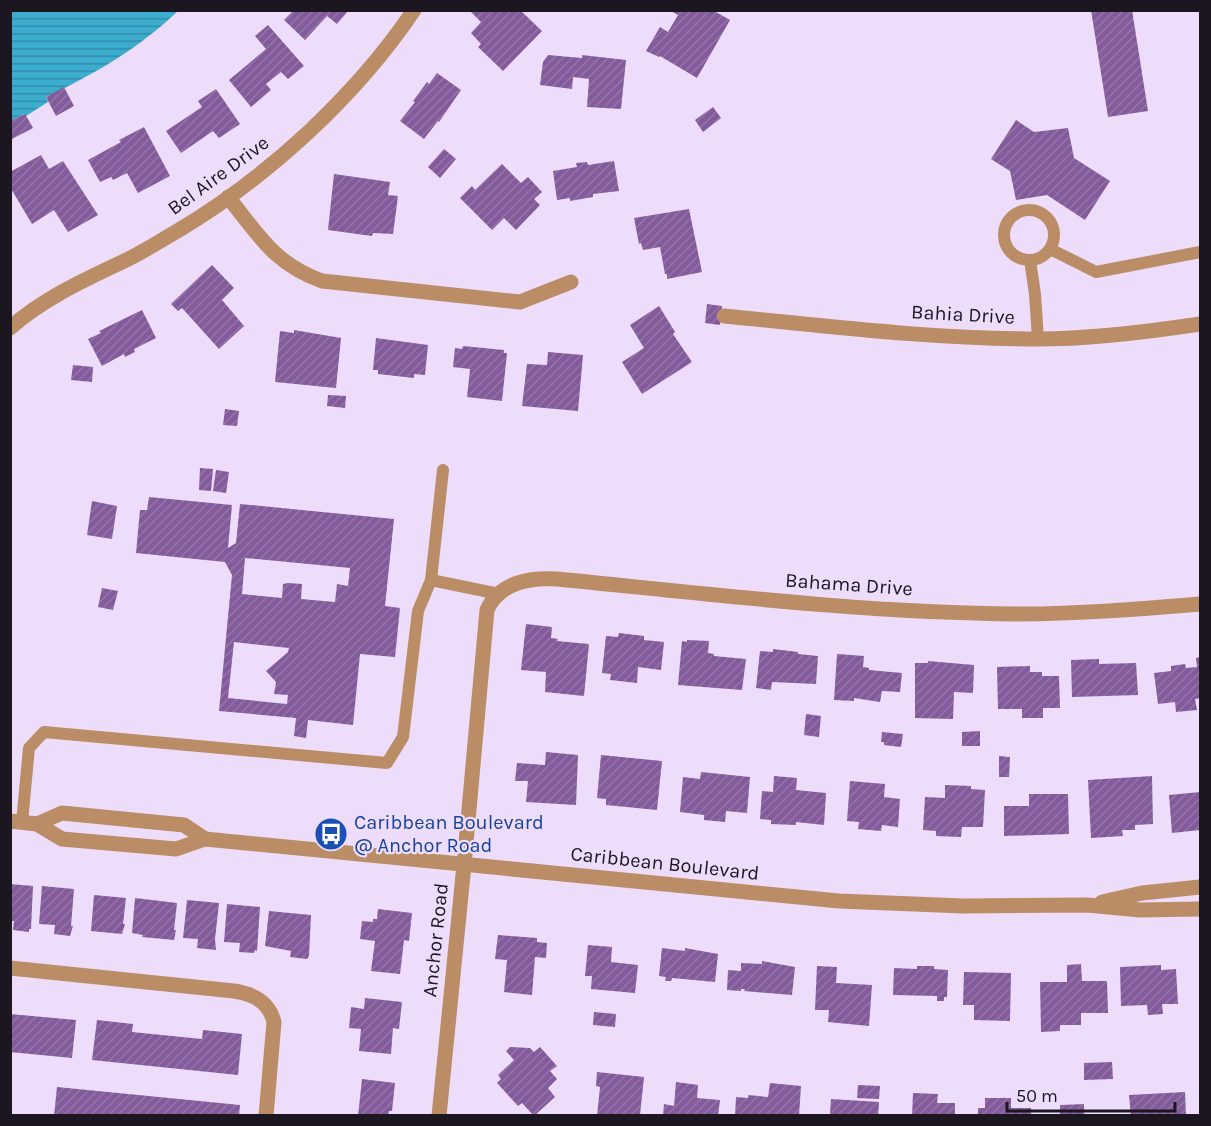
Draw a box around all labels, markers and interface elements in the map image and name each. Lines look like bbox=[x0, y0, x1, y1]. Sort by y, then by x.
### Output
street label: Bel Aire Drive bbox=[163, 131, 273, 220]
street label: Bahia Drive bbox=[910, 300, 1015, 329]
street label: Bahama Drive bbox=[784, 569, 913, 600]
place label: Caribbean Boulevard @ Anchor Road bbox=[354, 811, 544, 857]
bus stop icon: Caribbean Boulevard @ Anchor Road bbox=[313, 816, 349, 852]
street label: Caribbean Boulevard bbox=[569, 842, 761, 885]
street label: Anchor Road bbox=[418, 882, 453, 998]
scale bar bbox=[1007, 1075, 1175, 1113]
text: 50 m bbox=[1016, 1085, 1058, 1107]

